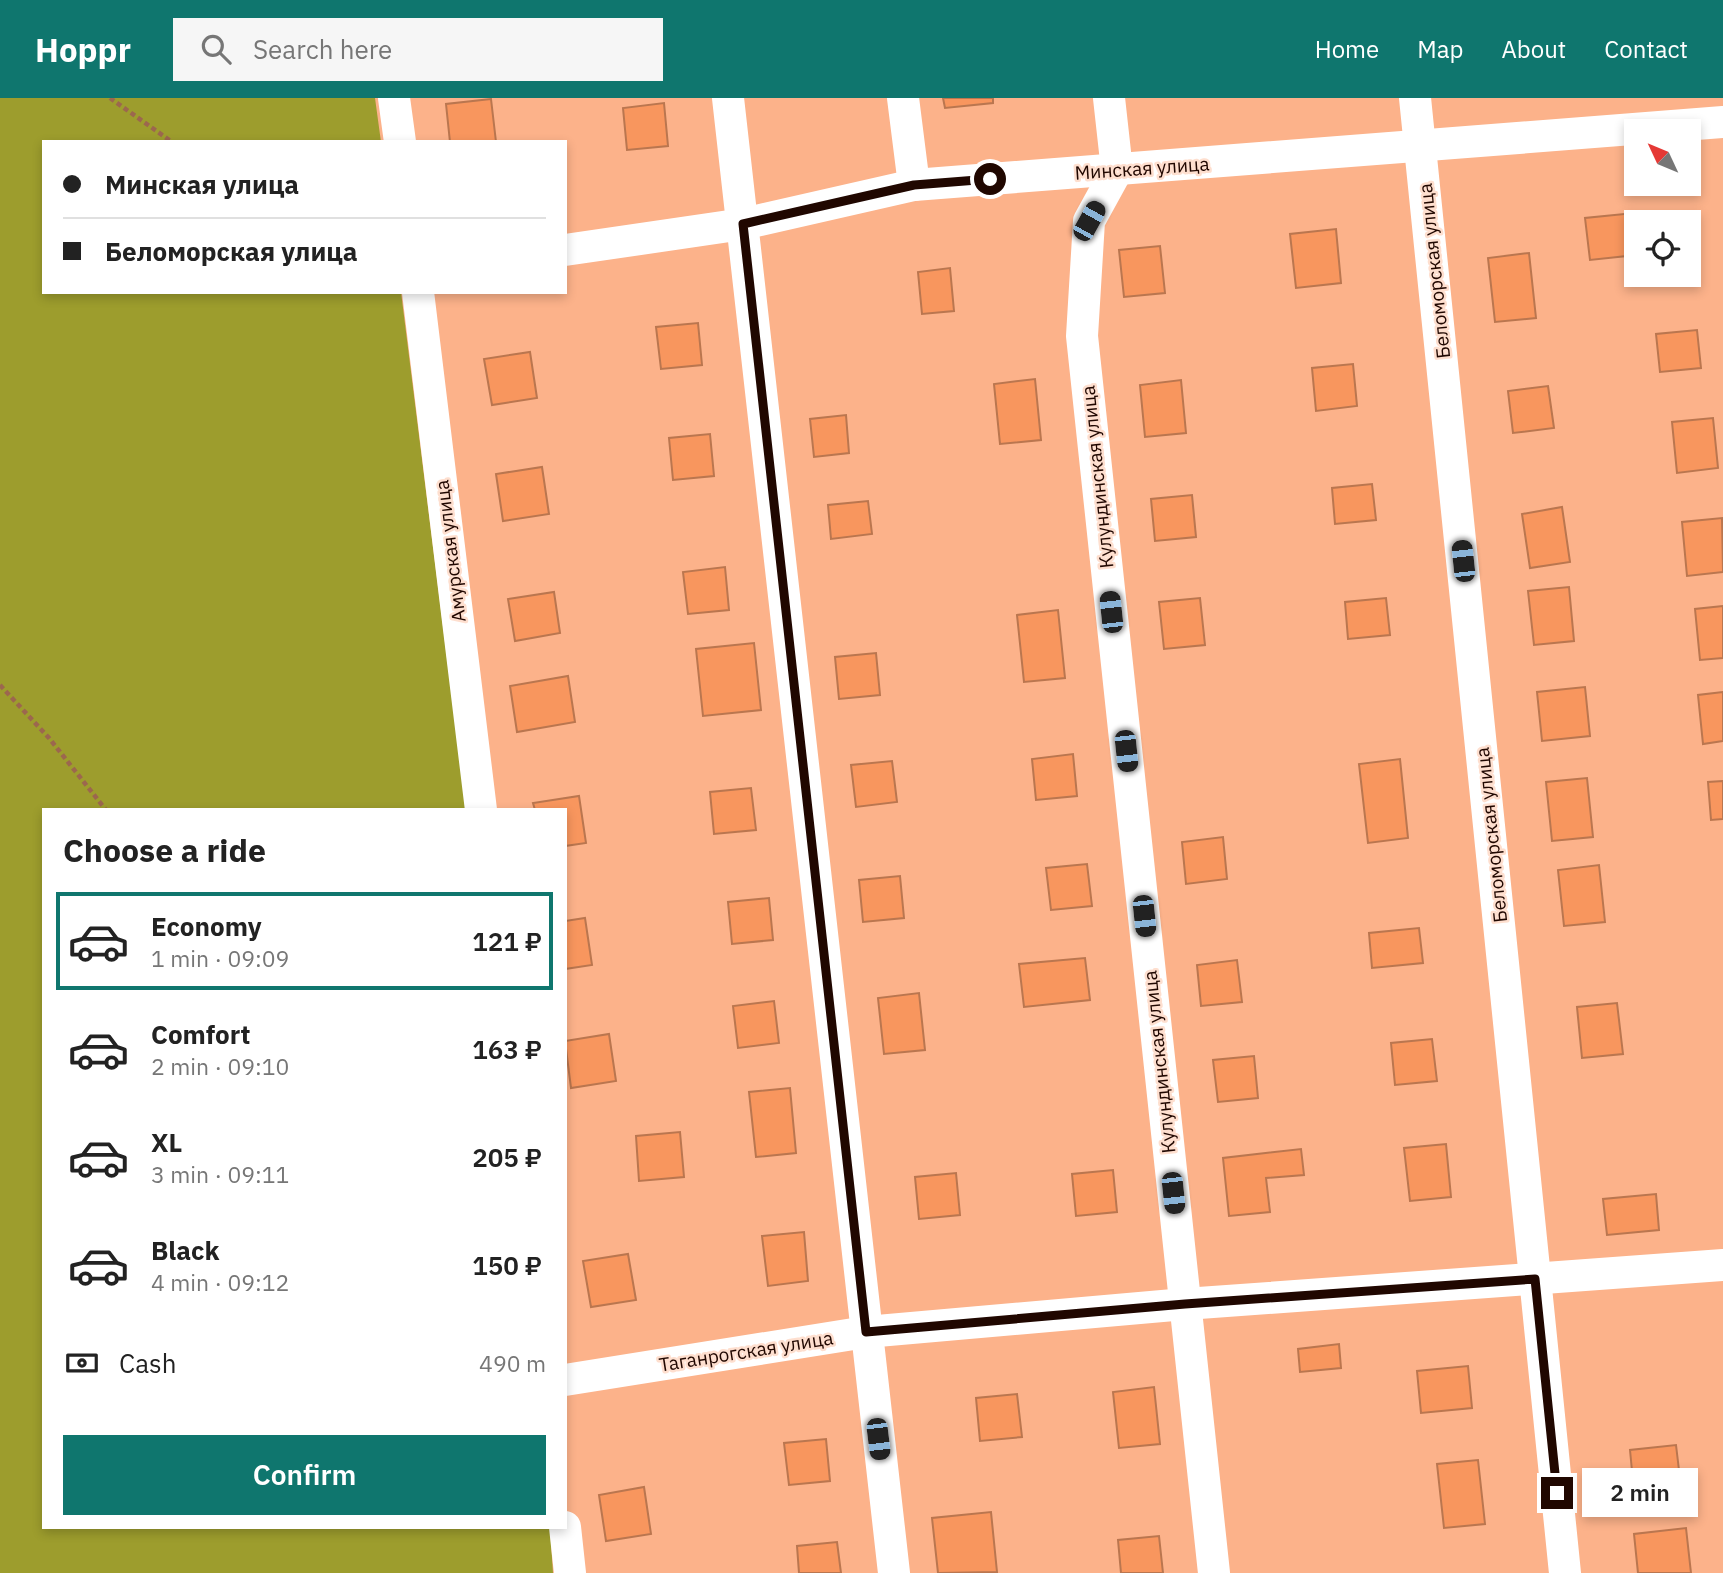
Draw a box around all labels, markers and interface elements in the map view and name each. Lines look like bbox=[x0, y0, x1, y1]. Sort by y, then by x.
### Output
search box bbox=[173, 18, 663, 81]
text: Hoppr bbox=[35, 28, 131, 71]
icon: search bbox=[197, 30, 235, 68]
text: Search here bbox=[253, 32, 392, 66]
text: Home bbox=[1315, 33, 1379, 65]
text: Map bbox=[1417, 33, 1463, 65]
text: About bbox=[1501, 33, 1566, 65]
text: Contact bbox=[1604, 33, 1688, 65]
north arrow bbox=[1624, 119, 1701, 196]
map controls bbox=[1624, 119, 1701, 287]
street label: Минская улица bbox=[1074, 151, 1210, 185]
route start bbox=[974, 163, 1006, 195]
text: Минская улица bbox=[105, 167, 299, 201]
street label: Беломорская улица bbox=[1413, 182, 1455, 360]
car bbox=[1070, 198, 1109, 244]
button: locate bbox=[1624, 210, 1701, 287]
text: Беломорская улица bbox=[105, 234, 358, 268]
street label: Кулундинская улица bbox=[1075, 384, 1119, 570]
street label: Амурская улица bbox=[429, 478, 471, 624]
car bbox=[1451, 539, 1476, 583]
car bbox=[1099, 590, 1124, 634]
car bbox=[1114, 729, 1139, 773]
street label: Беломорская улица bbox=[1470, 746, 1512, 924]
text: Choose a ride bbox=[63, 829, 266, 871]
car bbox=[1132, 894, 1157, 938]
text: Economy bbox=[151, 909, 262, 943]
icon: car bbox=[67, 910, 130, 973]
text: 121 ₽ bbox=[472, 924, 542, 958]
text: 1 min · 09:09 bbox=[151, 943, 289, 973]
street label: Кулундинская улица bbox=[1137, 969, 1181, 1155]
text: Comfort bbox=[151, 1017, 250, 1051]
icon: car bbox=[67, 1018, 130, 1081]
text: 163 ₽ bbox=[472, 1032, 542, 1066]
text: 2 min · 09:10 bbox=[151, 1051, 289, 1081]
text: XL bbox=[151, 1125, 182, 1159]
icon: car bbox=[67, 1126, 130, 1189]
text: 205 ₽ bbox=[472, 1140, 542, 1174]
text: 3 min · 09:11 bbox=[151, 1159, 289, 1189]
car bbox=[1161, 1171, 1186, 1215]
text: Black bbox=[151, 1233, 219, 1267]
icon: car bbox=[67, 1234, 130, 1297]
text: 150 ₽ bbox=[472, 1248, 542, 1282]
text: 4 min · 09:12 bbox=[151, 1267, 289, 1297]
street label: Таганрогская улица bbox=[657, 1325, 835, 1377]
icon: cash bbox=[63, 1344, 101, 1382]
text: Cash bbox=[119, 1346, 176, 1380]
text: 490 m bbox=[479, 1348, 546, 1378]
car bbox=[866, 1417, 891, 1461]
button: Confirm bbox=[63, 1435, 546, 1515]
callout: 2 min bbox=[1582, 1468, 1697, 1518]
route end bbox=[1541, 1477, 1573, 1509]
text: 2 min bbox=[1610, 1477, 1670, 1507]

